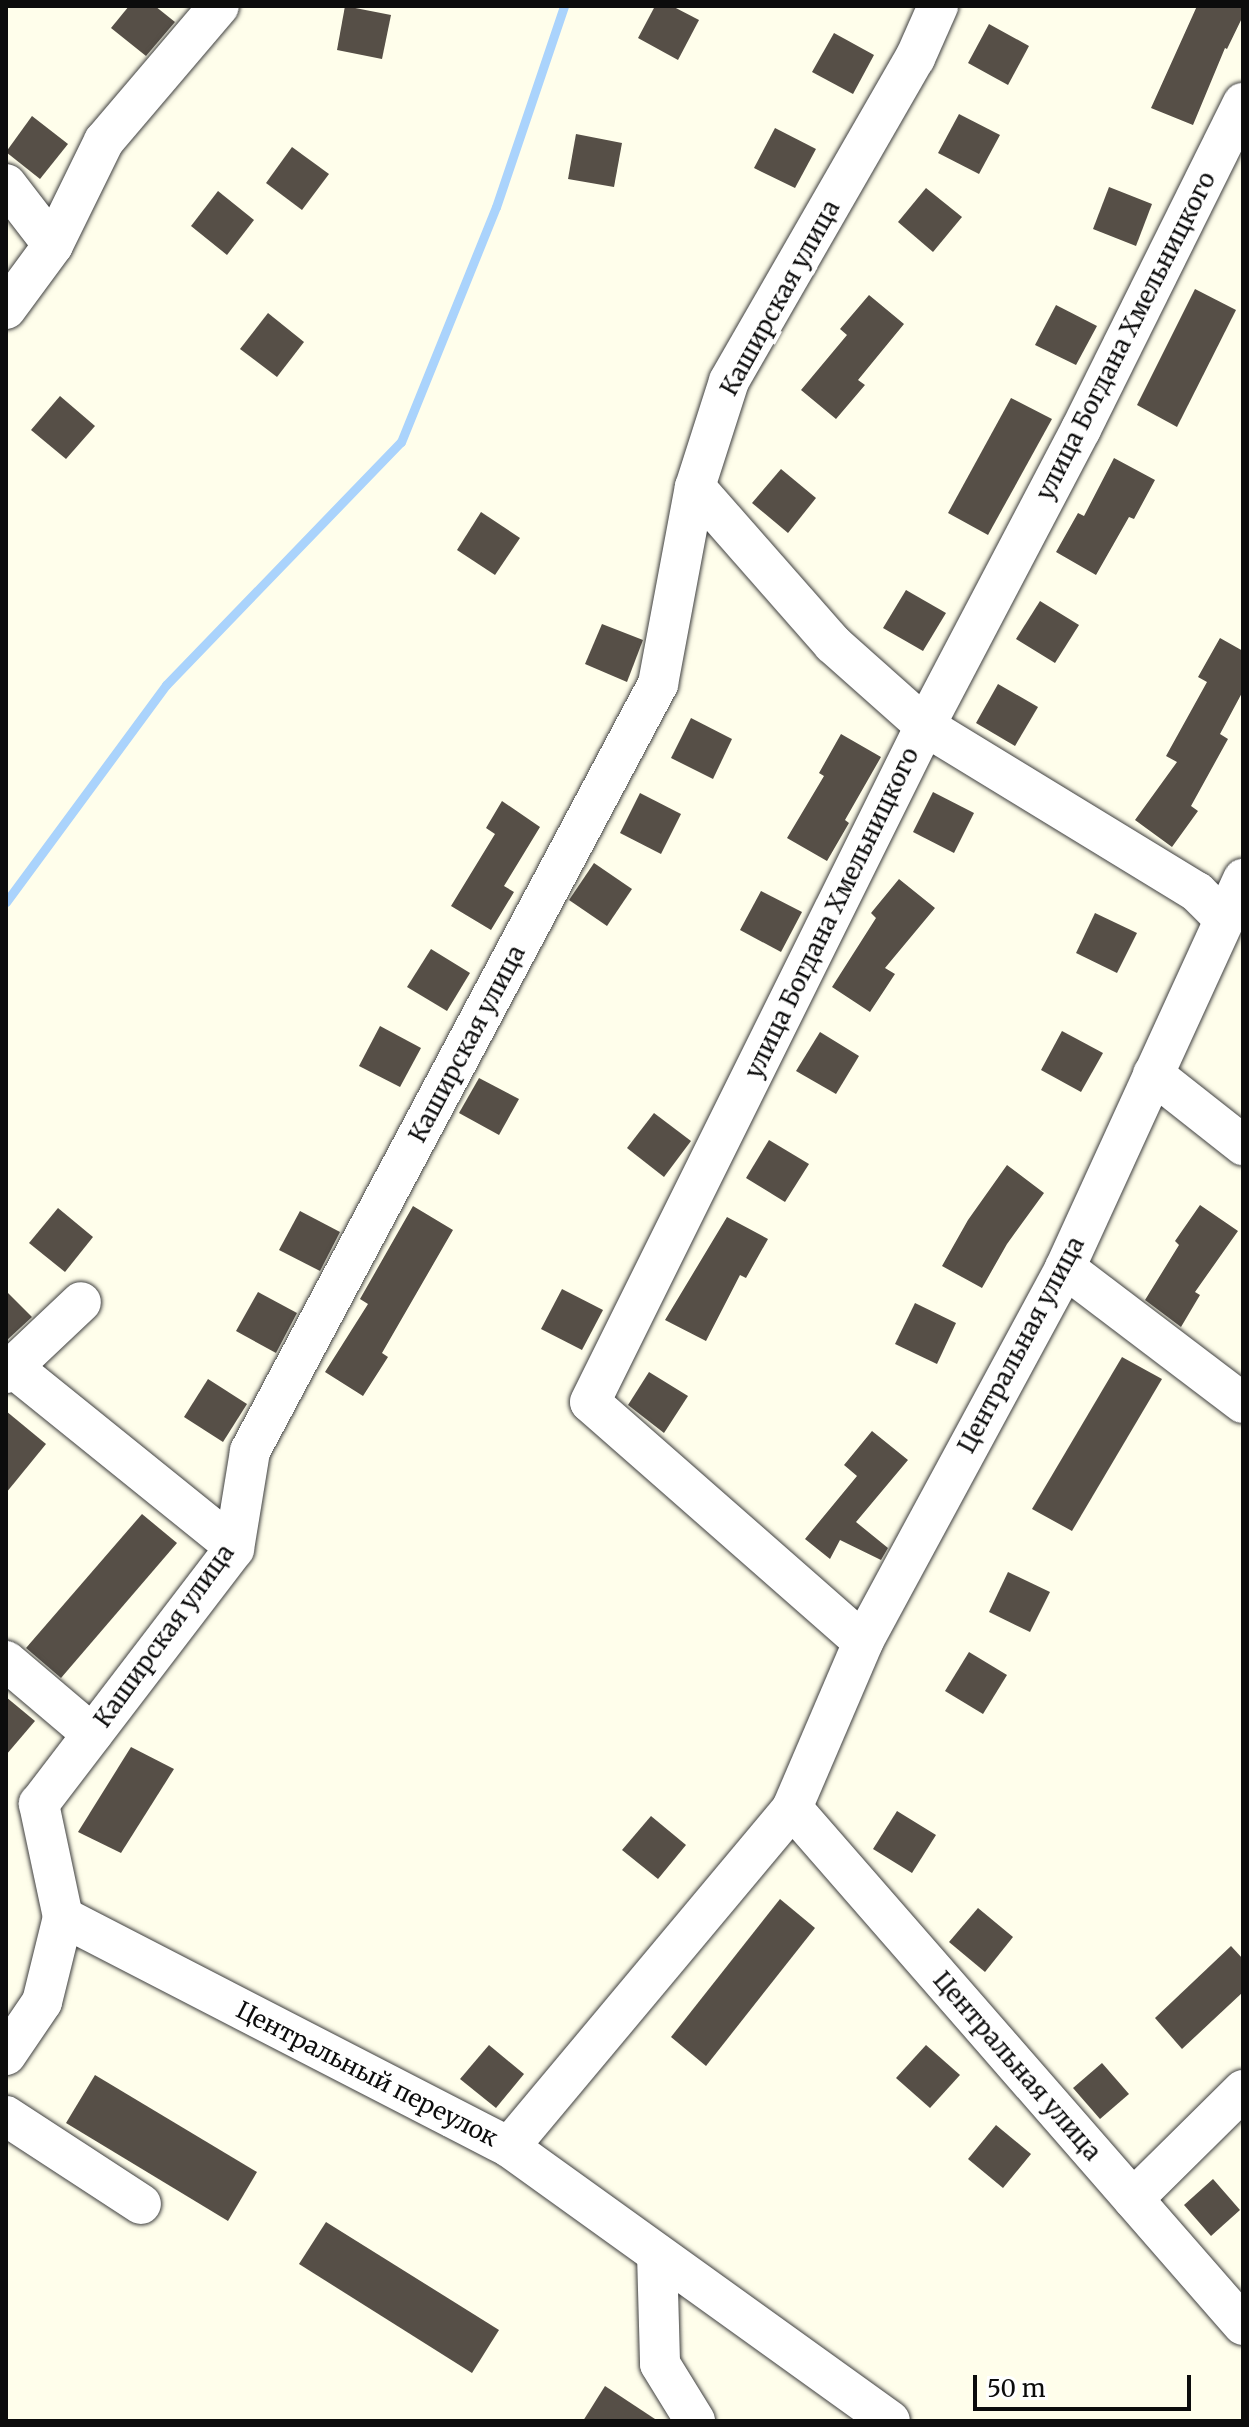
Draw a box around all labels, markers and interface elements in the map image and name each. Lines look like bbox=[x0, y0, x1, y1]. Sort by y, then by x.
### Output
street label: улица Богдана Хмельницкого bbox=[1030, 167, 1222, 505]
street label: Каширская улица bbox=[714, 195, 846, 401]
street label: улица Богдана Хмельницкого bbox=[739, 743, 925, 1083]
street label: Каширская улица bbox=[403, 941, 531, 1147]
street label: Центральная улица bbox=[952, 1232, 1090, 1458]
street label: Каширская улица bbox=[88, 1539, 240, 1733]
street label: Центральная улица bbox=[927, 1966, 1107, 2166]
street label: Центральный переулок bbox=[231, 1995, 503, 2153]
scale bar bbox=[977, 2359, 1195, 2409]
text: 50 m bbox=[987, 2373, 1046, 2404]

